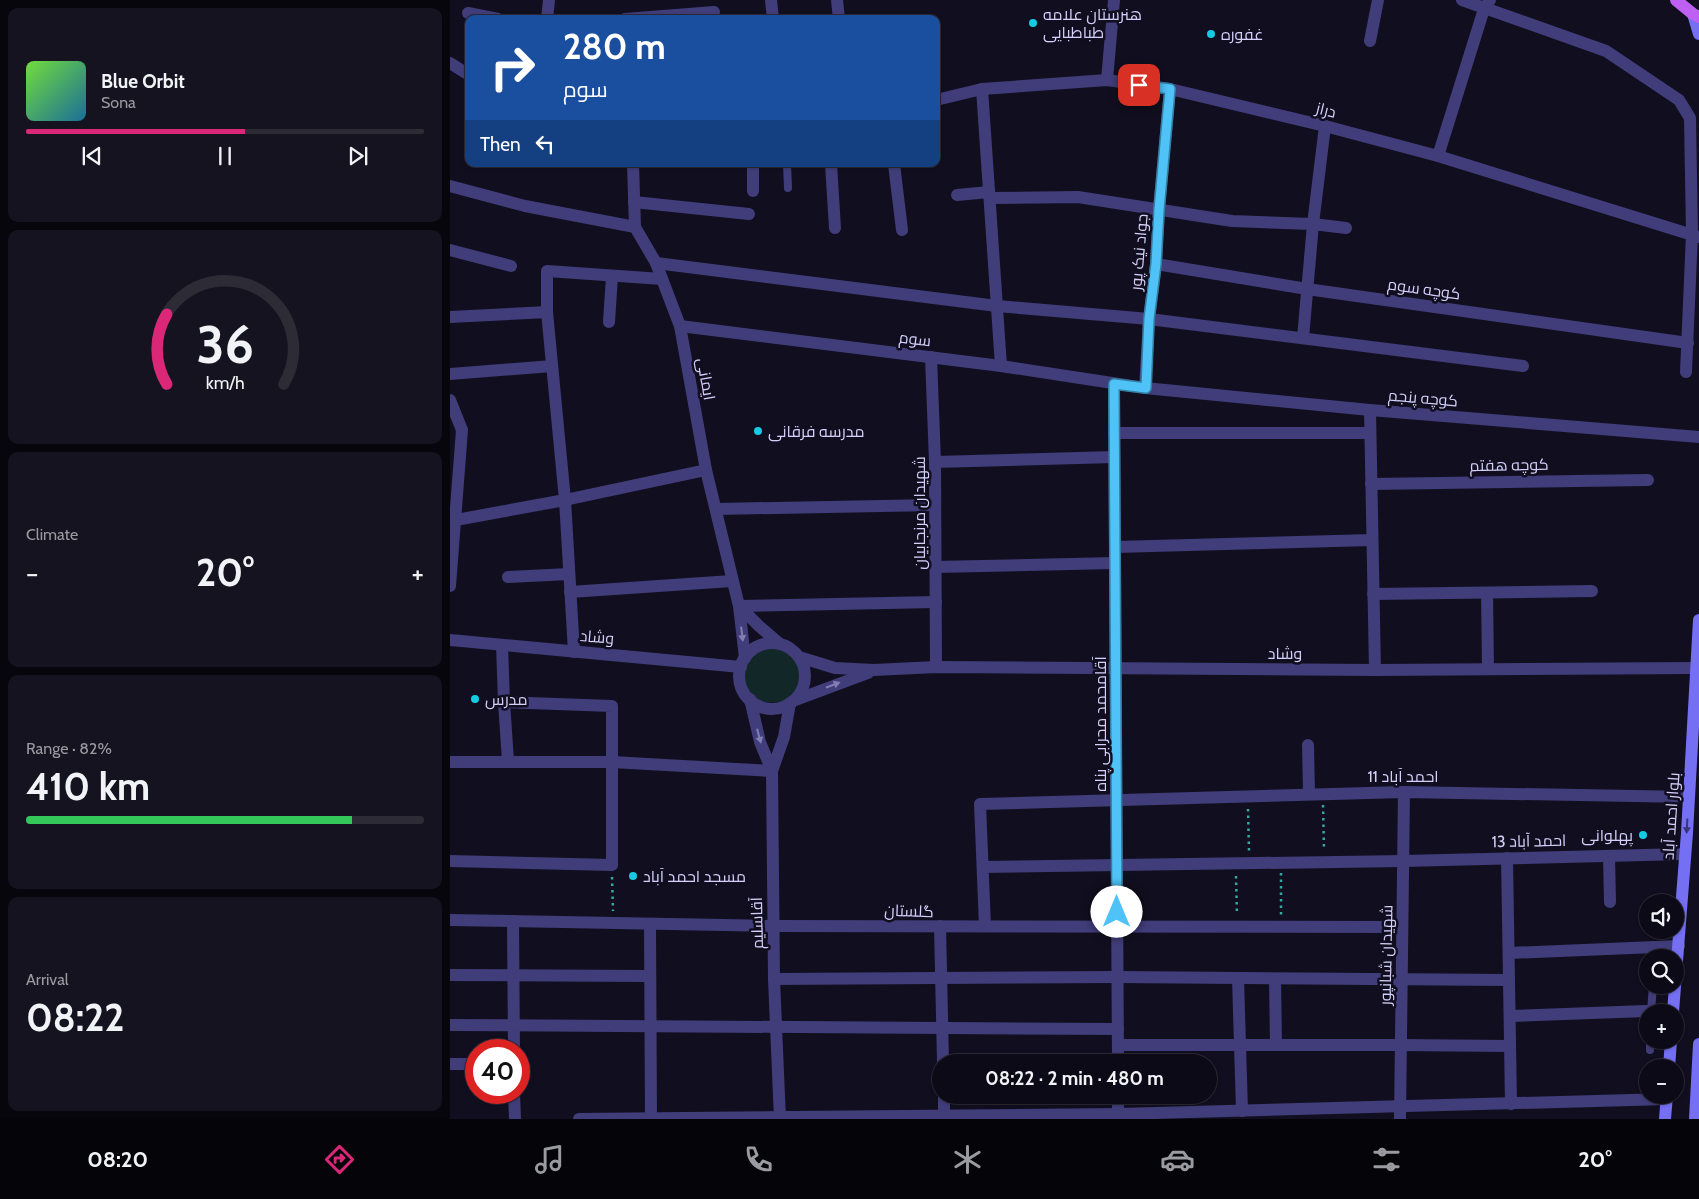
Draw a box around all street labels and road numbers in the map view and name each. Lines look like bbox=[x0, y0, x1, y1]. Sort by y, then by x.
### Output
street label: دراز bbox=[1313, 98, 1338, 122]
street label: جواد نیک پور bbox=[1126, 213, 1154, 292]
street label: کوچه سوم bbox=[1386, 274, 1462, 306]
street label: سوم bbox=[897, 328, 932, 352]
street label: ایمانی bbox=[692, 356, 719, 402]
street label: کوچه پنجم bbox=[1387, 385, 1459, 413]
street label: کوچه هفتم bbox=[1469, 455, 1549, 477]
street label: شهیدان مرنجابیان bbox=[910, 456, 930, 570]
street label: وشاد bbox=[579, 626, 615, 648]
street label: وشاد bbox=[1268, 644, 1302, 663]
street label: آقامحمد محرابی پناه bbox=[1091, 655, 1112, 792]
street label: احمد آباد 11 bbox=[1367, 767, 1439, 786]
street label: بلوار احمد آباد bbox=[1658, 772, 1684, 860]
street label: احمد آباد 13 bbox=[1492, 831, 1566, 851]
street label: آقاسلیم bbox=[747, 896, 769, 949]
street label: گلستان bbox=[884, 901, 934, 922]
street label: شهیدان شبانپور bbox=[1376, 904, 1397, 1007]

